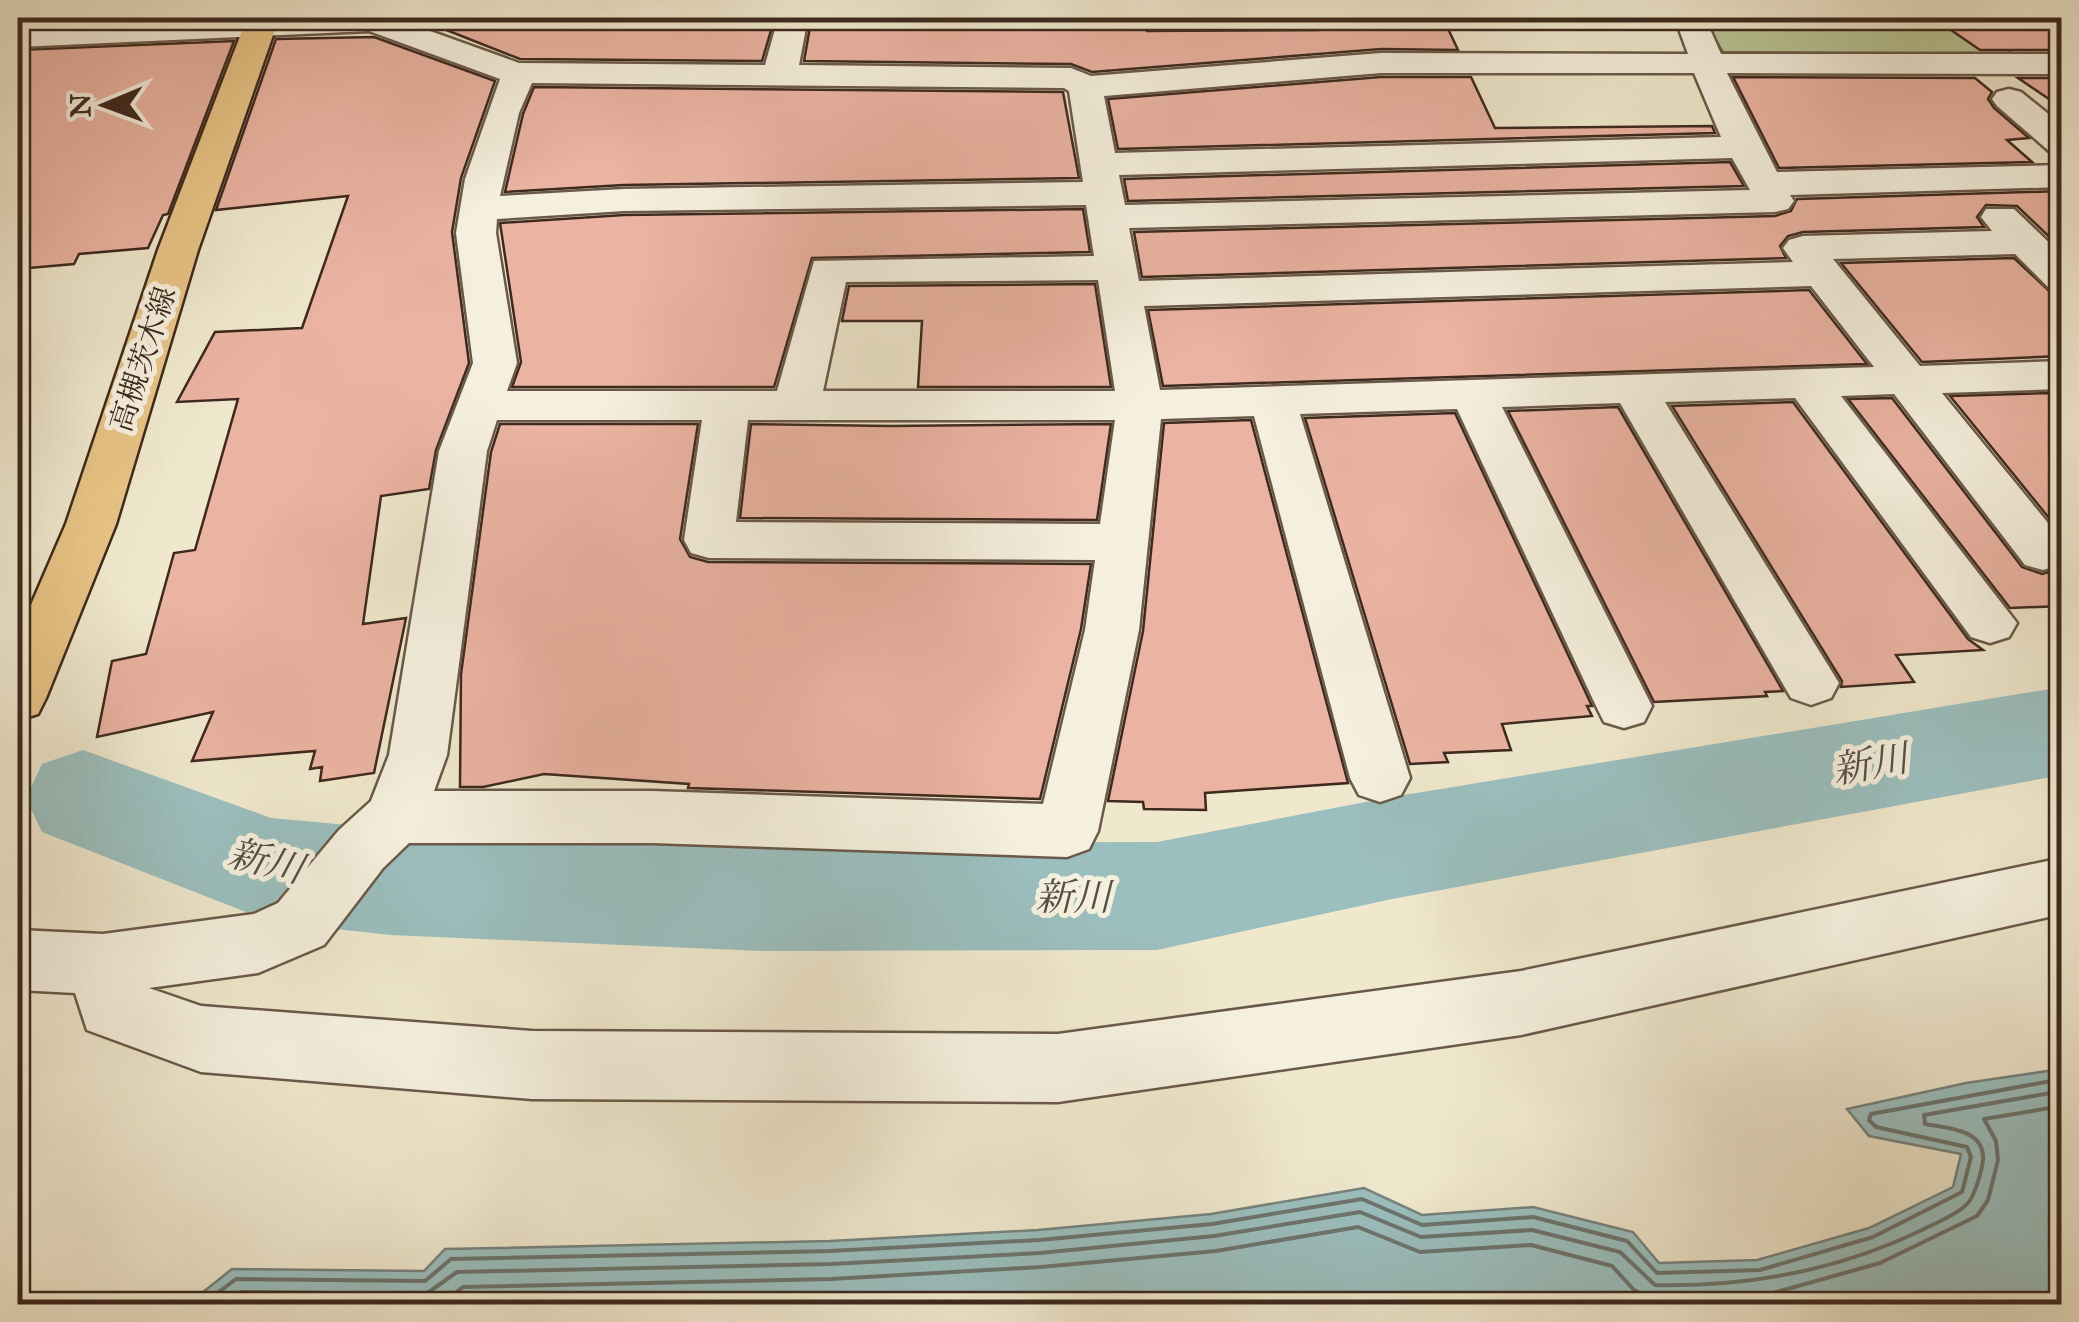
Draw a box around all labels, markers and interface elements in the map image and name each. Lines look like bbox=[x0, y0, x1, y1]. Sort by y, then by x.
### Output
north arrow bbox=[55, 55, 155, 155]
text: N bbox=[63, 93, 98, 118]
street label: 高槻茨木線 bbox=[103, 282, 183, 436]
water label: 新川 bbox=[1829, 734, 1915, 793]
water label: 新川 bbox=[224, 829, 312, 893]
water label: 新川 bbox=[1035, 874, 1115, 920]

